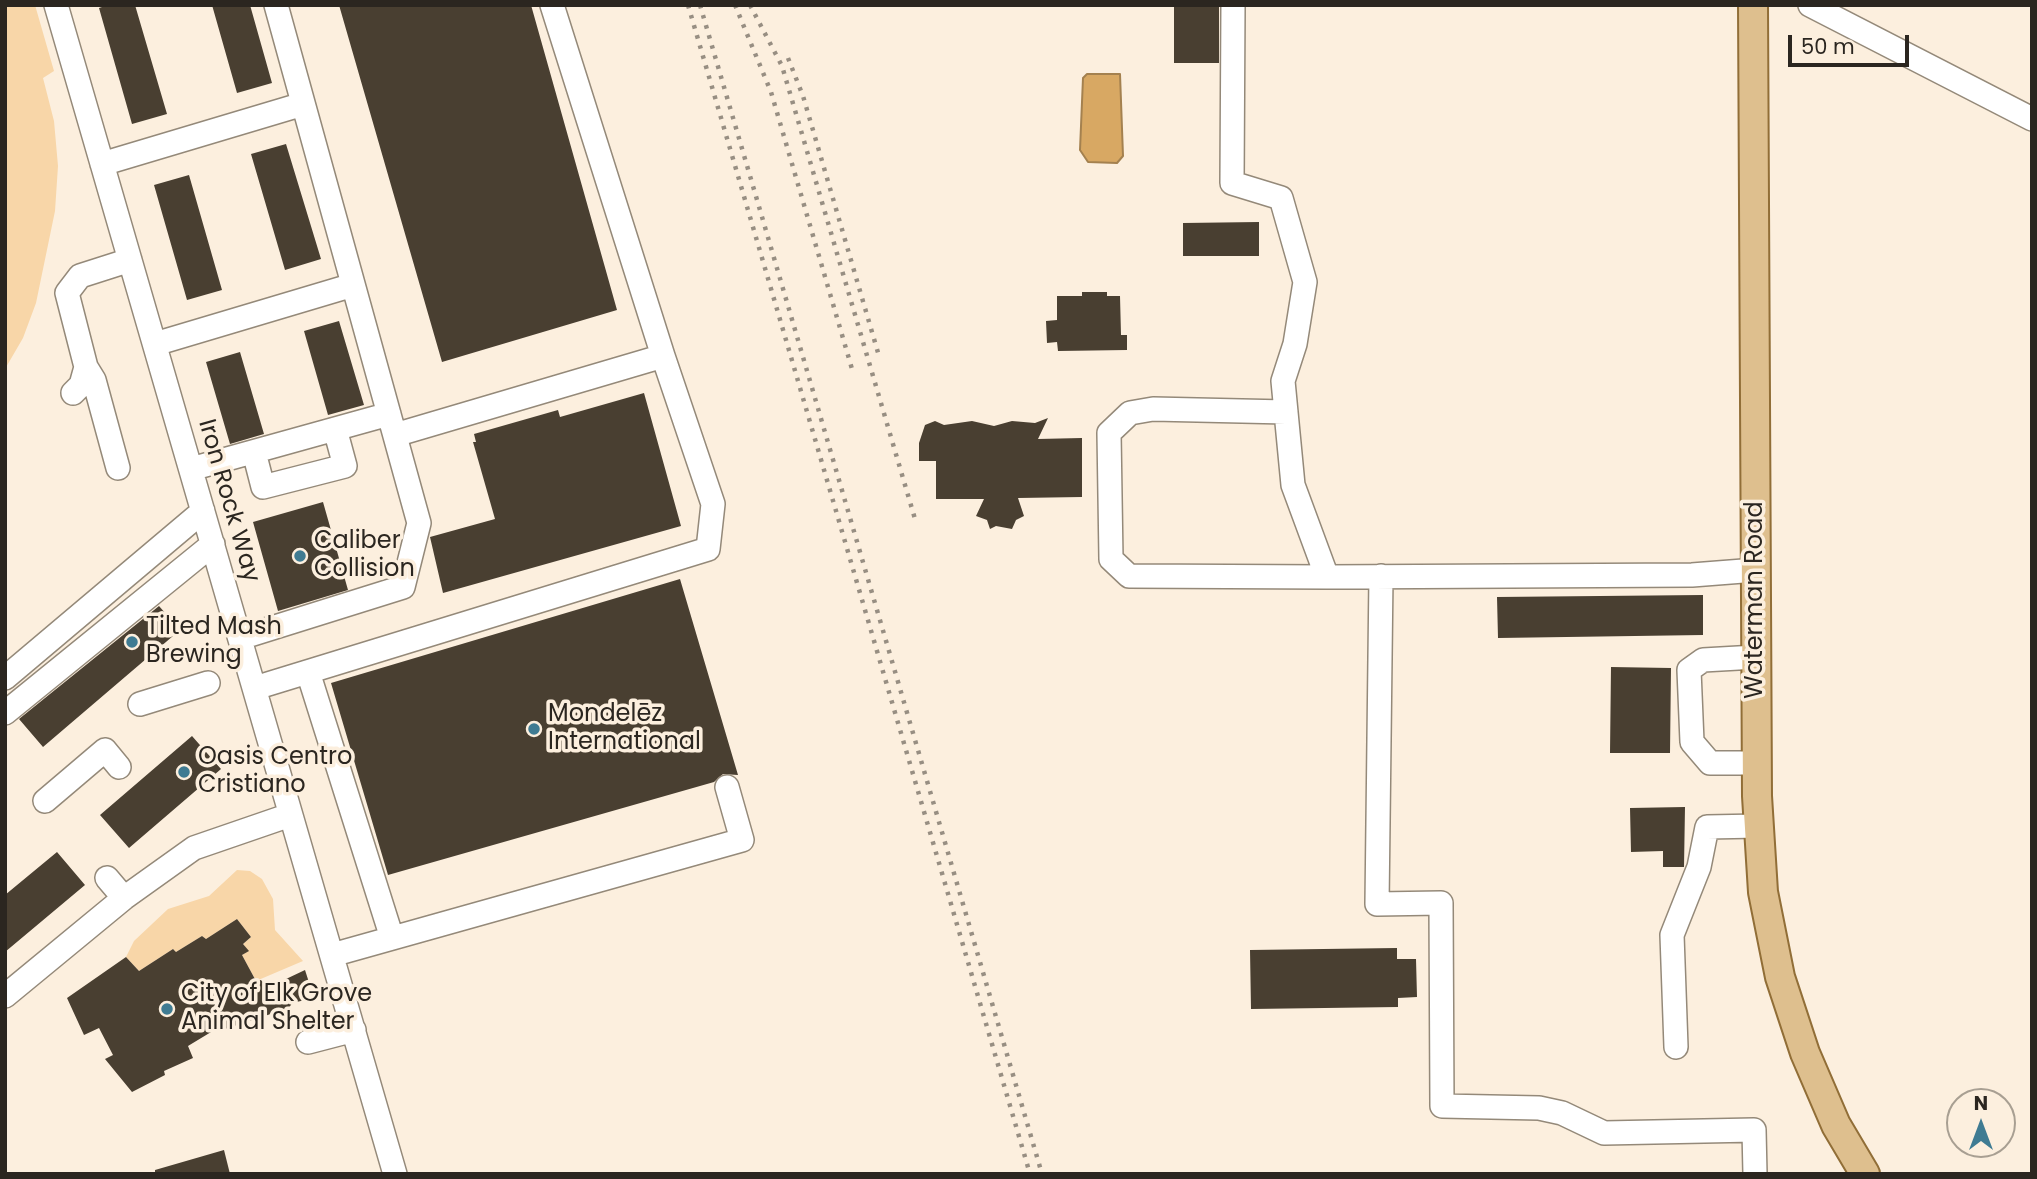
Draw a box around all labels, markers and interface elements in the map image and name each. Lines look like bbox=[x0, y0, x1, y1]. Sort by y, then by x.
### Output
scale bar bbox=[1792, 21, 1913, 65]
text: 50 m bbox=[1801, 32, 1855, 61]
street label: Iron Rock Way bbox=[191, 416, 265, 586]
street label: Waterman Road bbox=[1742, 501, 1770, 699]
place label: Caliber Collision bbox=[314, 528, 415, 584]
marker: Caliber Collision bbox=[292, 548, 308, 564]
place label: Tilted Mash Brewing bbox=[146, 614, 282, 670]
marker: Tilted Mash Brewing bbox=[124, 634, 140, 650]
place label: Mondelēz International bbox=[548, 701, 701, 757]
marker: Mondelēz International bbox=[526, 721, 542, 737]
place label: Oasis Centro Cristiano bbox=[198, 744, 352, 800]
marker: Oasis Centro Cristiano bbox=[176, 764, 192, 780]
place label: City of Elk Grove Animal Shelter bbox=[181, 981, 372, 1037]
marker: City of Elk Grove Animal Shelter bbox=[159, 1001, 175, 1017]
north arrow bbox=[1946, 1088, 2016, 1158]
text: N bbox=[1974, 1090, 1988, 1117]

